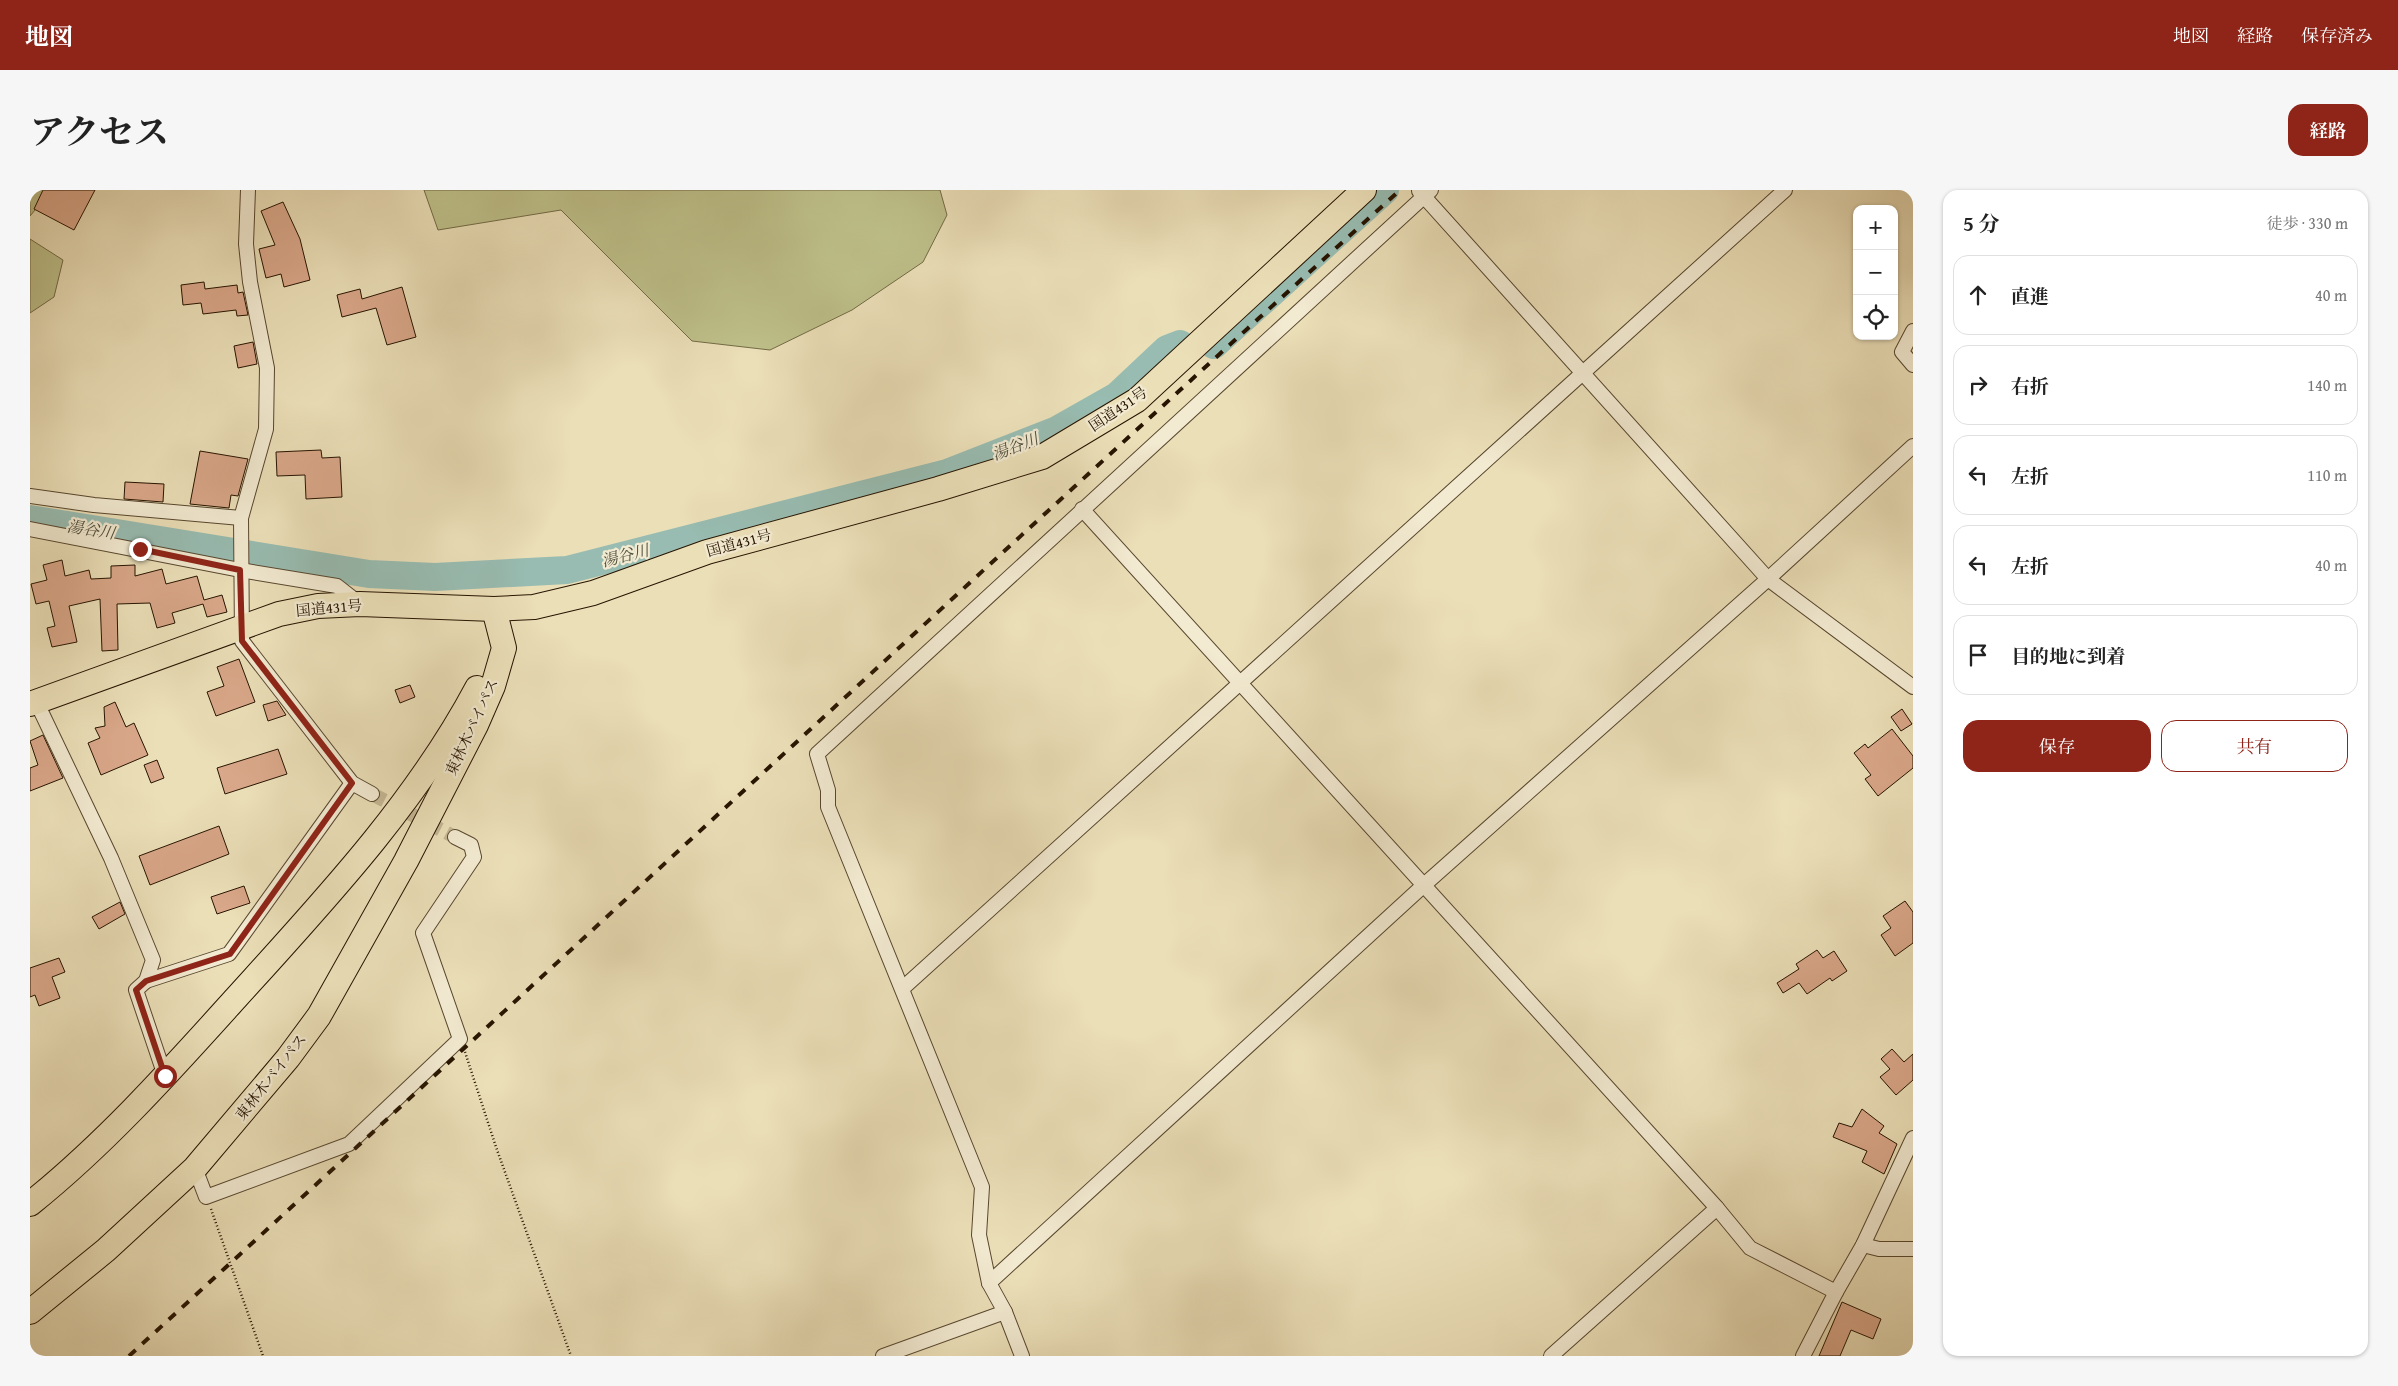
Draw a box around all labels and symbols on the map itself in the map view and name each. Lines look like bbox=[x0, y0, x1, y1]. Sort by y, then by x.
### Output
street label: 国道431号 bbox=[1084, 381, 1151, 436]
water label: 湯谷川 bbox=[988, 425, 1044, 466]
water label: 湯谷川 bbox=[65, 513, 119, 545]
street label: 国道431号 bbox=[704, 524, 774, 561]
water label: 湯谷川 bbox=[599, 537, 653, 572]
route end bbox=[129, 538, 152, 561]
street label: 国道431号 bbox=[295, 594, 363, 621]
street label: 東林木バイパス bbox=[440, 675, 503, 779]
street label: 東林木バイパス bbox=[230, 1029, 311, 1124]
route start bbox=[154, 1065, 177, 1088]

